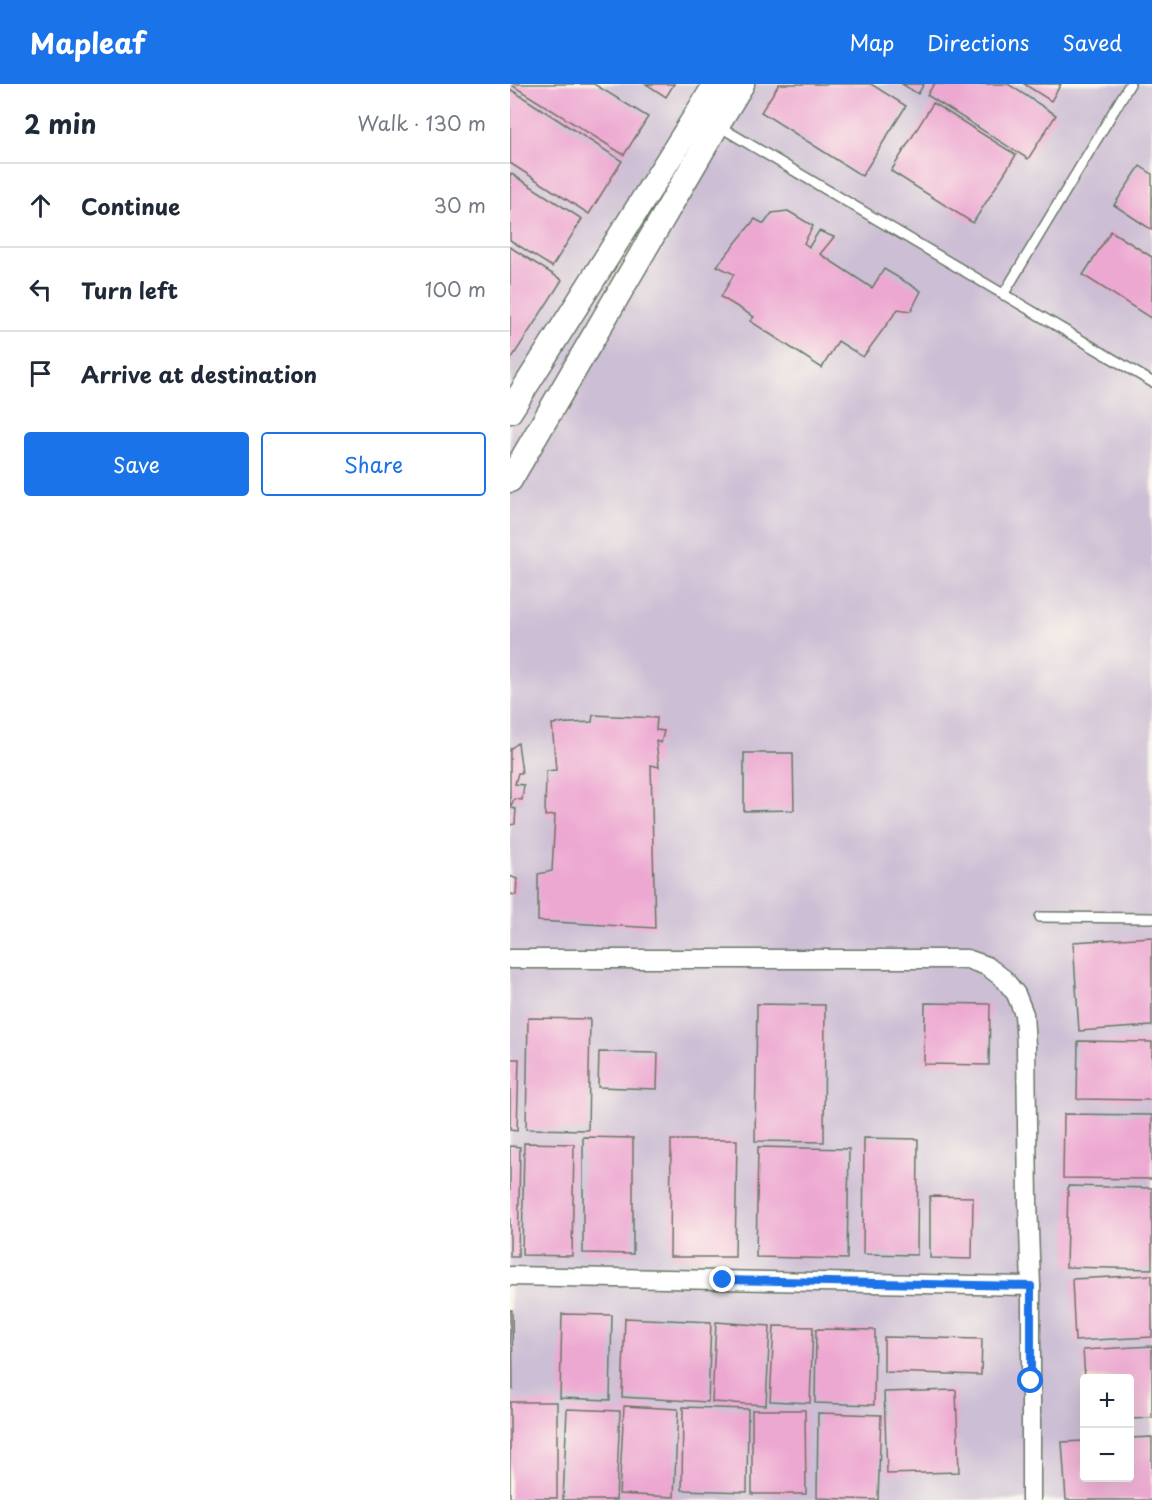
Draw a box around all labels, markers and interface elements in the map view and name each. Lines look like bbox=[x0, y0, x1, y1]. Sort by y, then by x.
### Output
text: Mapleaf bbox=[30, 21, 146, 64]
text: Map bbox=[849, 26, 894, 58]
text: Directions bbox=[927, 26, 1029, 58]
text: Saved bbox=[1062, 26, 1122, 58]
text: 2 min bbox=[24, 104, 97, 143]
text: Walk · 130 m bbox=[358, 108, 486, 138]
icon: ahead bbox=[24, 189, 57, 222]
text: Continue bbox=[81, 189, 180, 222]
text: 30 m bbox=[433, 190, 486, 220]
icon: left bbox=[24, 273, 57, 306]
text: Turn left bbox=[81, 273, 178, 306]
text: 100 m bbox=[425, 274, 486, 304]
icon: arrive bbox=[24, 357, 57, 390]
text: Arrive at destination bbox=[81, 357, 317, 390]
button: Save bbox=[24, 432, 249, 496]
button: Share bbox=[261, 432, 486, 496]
route end bbox=[709, 1266, 735, 1292]
route start bbox=[1017, 1367, 1043, 1393]
map controls bbox=[1080, 1374, 1134, 1482]
button: + bbox=[1080, 1374, 1134, 1428]
button: − bbox=[1080, 1428, 1134, 1482]

